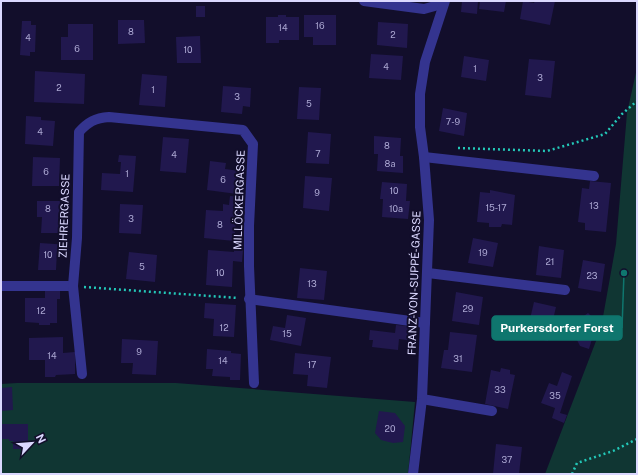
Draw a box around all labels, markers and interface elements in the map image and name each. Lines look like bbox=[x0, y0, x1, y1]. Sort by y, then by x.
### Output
house number: 16 bbox=[315, 20, 325, 31]
house number: 14 bbox=[278, 22, 288, 33]
house number: 8 bbox=[128, 26, 134, 37]
house number: 2 bbox=[390, 29, 396, 40]
house number: 4 bbox=[25, 32, 31, 43]
house number: 6 bbox=[74, 43, 80, 54]
house number: 10 bbox=[183, 44, 193, 55]
house number: 4 bbox=[383, 61, 389, 72]
house number: 1 bbox=[473, 63, 477, 74]
house number: 3 bbox=[537, 72, 543, 83]
house number: 2 bbox=[56, 82, 62, 93]
house number: 1 bbox=[151, 84, 155, 95]
house number: 3 bbox=[234, 91, 240, 102]
house number: 5 bbox=[306, 98, 312, 109]
house number: 7-9 bbox=[446, 116, 461, 127]
house number: 4 bbox=[37, 126, 43, 137]
house number: 8 bbox=[384, 140, 390, 151]
house number: 7 bbox=[315, 148, 321, 159]
house number: 4 bbox=[171, 149, 177, 160]
street label: MILLÖCKERGASSE bbox=[230, 150, 247, 250]
house number: 8a bbox=[385, 158, 395, 169]
house number: 6 bbox=[43, 166, 49, 177]
house number: 1 bbox=[125, 168, 129, 179]
street label: ZIEHRERGASSE bbox=[57, 173, 71, 258]
house number: 6 bbox=[220, 174, 226, 185]
house number: 10 bbox=[389, 185, 399, 196]
house number: 9 bbox=[314, 187, 320, 198]
house number: 13 bbox=[589, 200, 599, 211]
house number: 15-17 bbox=[485, 202, 507, 213]
house number: 8 bbox=[45, 203, 51, 214]
house number: 10a bbox=[389, 203, 403, 214]
street label: FRANZ-VON-SUPPÉ-GASSE bbox=[404, 210, 423, 355]
house number: 3 bbox=[128, 213, 134, 224]
house number: 8 bbox=[217, 219, 223, 230]
house number: 19 bbox=[478, 247, 488, 258]
house number: 10 bbox=[43, 249, 53, 260]
house number: 21 bbox=[545, 256, 555, 267]
house number: 5 bbox=[139, 261, 145, 272]
house number: 10 bbox=[215, 267, 225, 278]
house number: 23 bbox=[586, 270, 598, 281]
house number: 13 bbox=[307, 278, 317, 289]
house number: 29 bbox=[463, 303, 474, 314]
house number: 12 bbox=[36, 305, 46, 316]
callout: Purkersdorfer Forst bbox=[492, 316, 622, 340]
text: Purkersdorfer Forst bbox=[500, 321, 614, 335]
house number: 12 bbox=[219, 322, 229, 333]
house number: 15 bbox=[282, 328, 292, 339]
house number: 9 bbox=[136, 346, 142, 357]
house number: 14 bbox=[47, 350, 57, 361]
house number: 31 bbox=[453, 353, 463, 364]
house number: 14 bbox=[218, 355, 228, 366]
house number: 17 bbox=[307, 359, 317, 370]
house number: 33 bbox=[494, 384, 506, 395]
house number: 35 bbox=[549, 390, 561, 401]
north arrow bbox=[12, 423, 52, 463]
house number: 20 bbox=[385, 423, 396, 434]
text: N bbox=[34, 432, 48, 445]
house number: 37 bbox=[502, 454, 512, 465]

